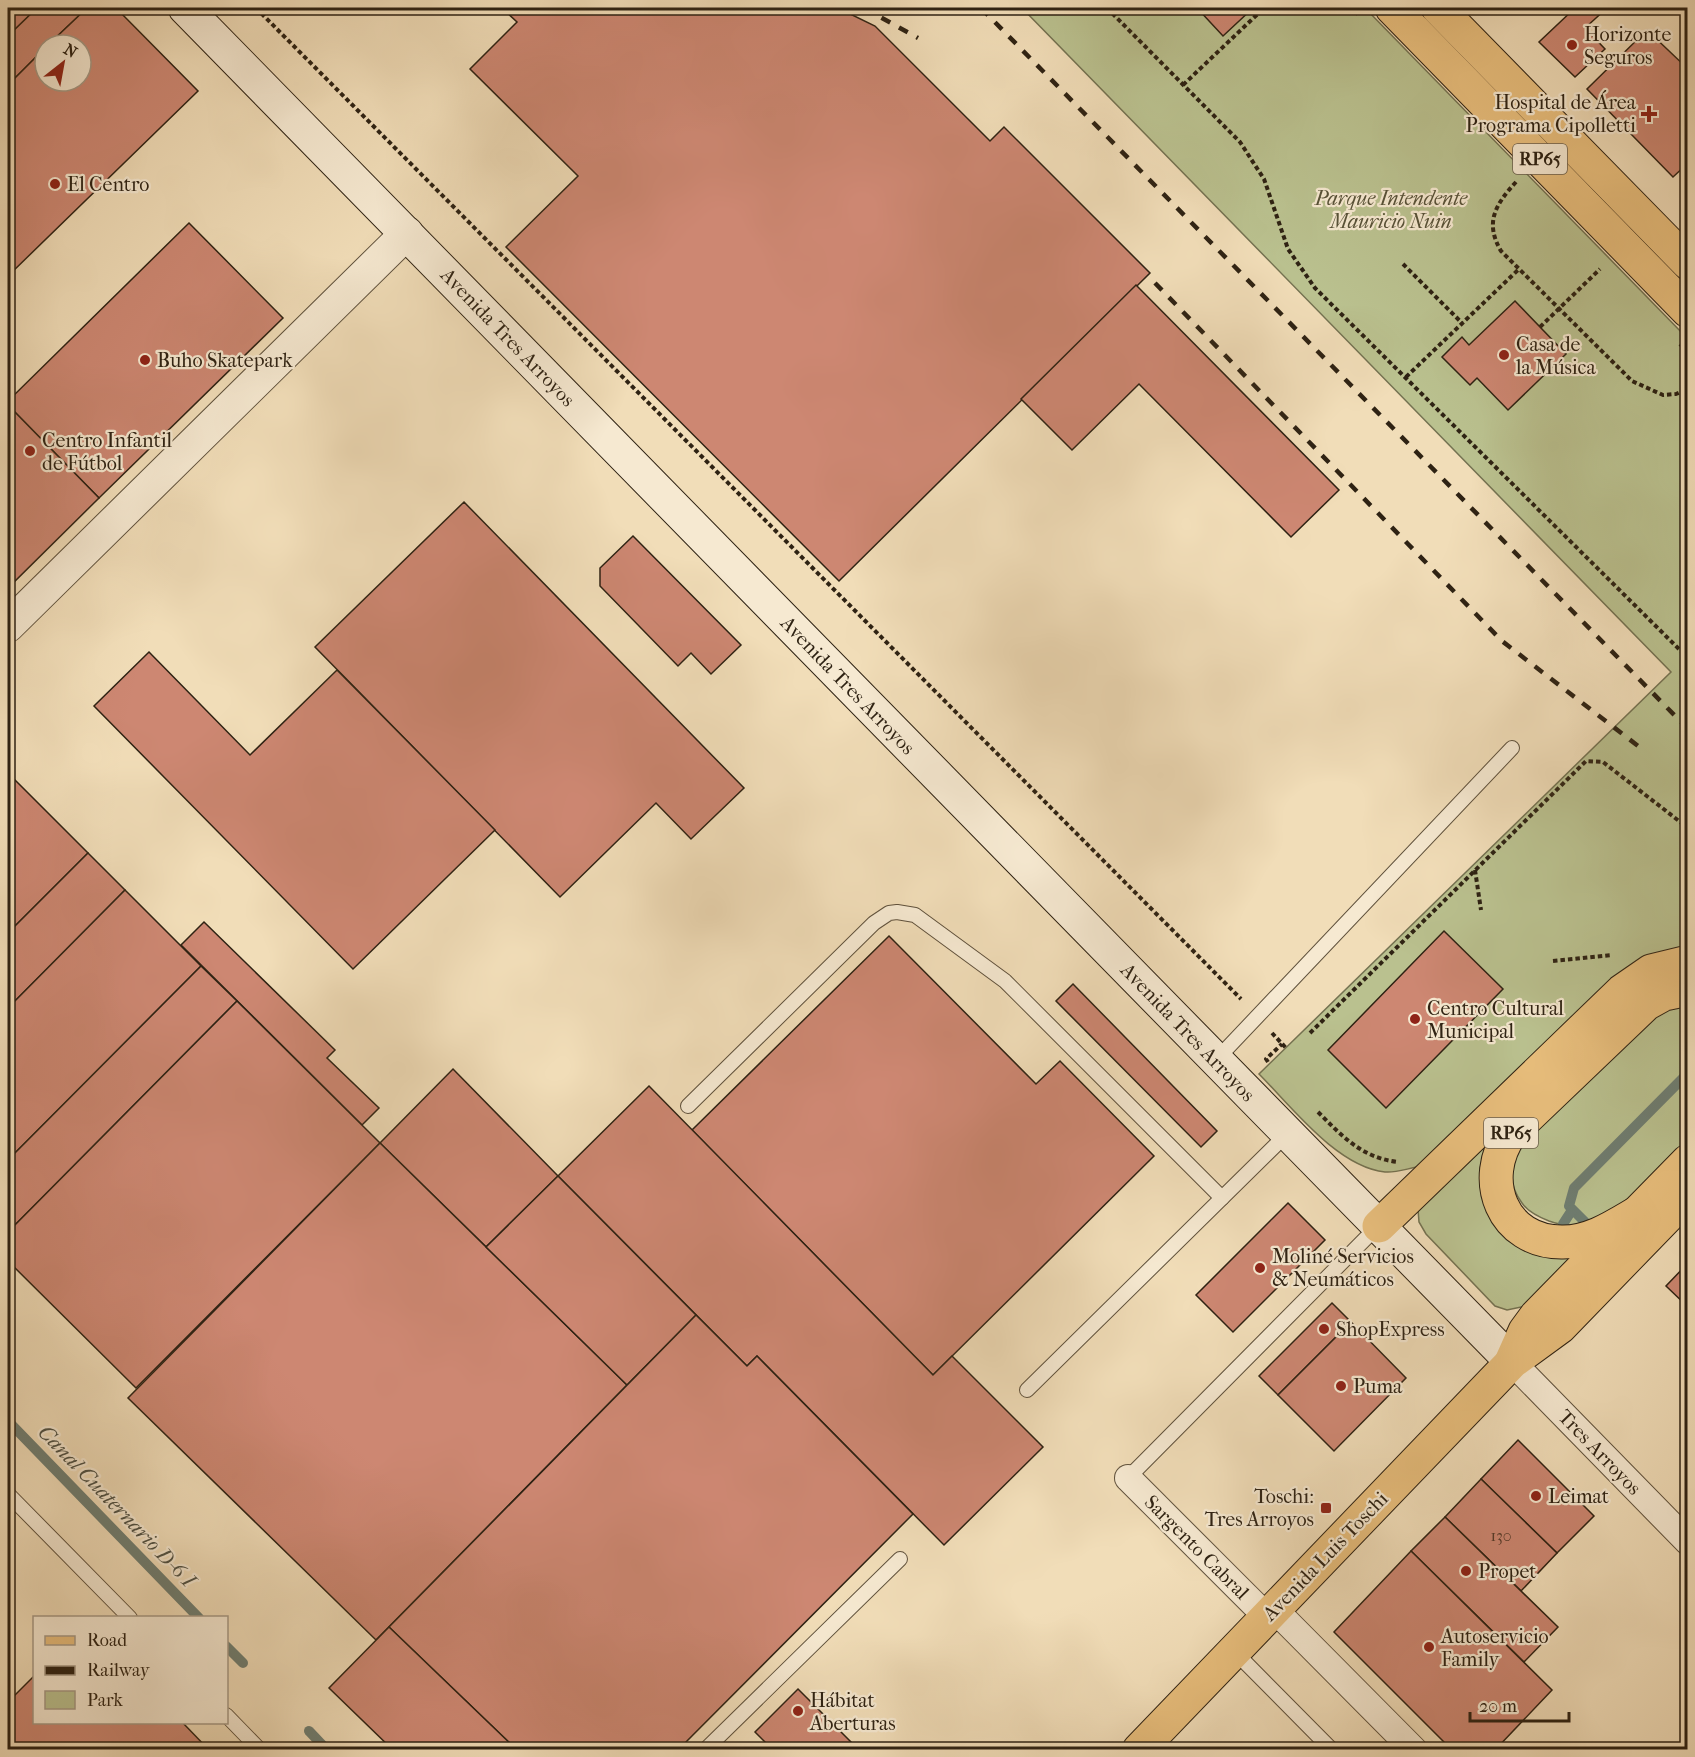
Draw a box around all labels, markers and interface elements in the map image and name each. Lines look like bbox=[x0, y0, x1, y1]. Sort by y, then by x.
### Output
place label: Horizonte Seguros bbox=[1584, 23, 1671, 69]
north arrow bbox=[33, 33, 93, 93]
marker: Horizonte Seguros bbox=[1565, 38, 1579, 52]
text: N bbox=[60, 39, 81, 62]
place label: Hospital de Área Programa Cipolletti bbox=[1466, 90, 1637, 137]
marker: Hospital de Área Programa Cipolletti bbox=[1640, 105, 1658, 123]
road number: RP65 bbox=[1513, 144, 1567, 174]
place label: El Centro bbox=[67, 173, 150, 196]
marker: El Centro bbox=[48, 177, 62, 191]
park label: Parque Intendente Mauricio Nuin bbox=[1314, 187, 1468, 233]
street label: Avenida Tres Arroyos bbox=[435, 263, 580, 411]
place label: Casa de la Música bbox=[1515, 333, 1596, 379]
marker: Casa de la Música bbox=[1497, 348, 1511, 362]
place label: Buho Skatepark bbox=[157, 349, 293, 372]
marker: Buho Skatepark bbox=[138, 353, 152, 367]
place label: Centro Infantil de Fútbol bbox=[42, 429, 173, 475]
marker: Centro Infantil de Fútbol bbox=[23, 444, 37, 458]
street label: Avenida Tres Arroyos bbox=[775, 611, 920, 759]
street label: Avenida Tres Arroyos bbox=[1115, 958, 1260, 1106]
place label: Centro Cultural Municipal bbox=[1427, 997, 1564, 1043]
marker: Centro Cultural Municipal bbox=[1408, 1012, 1422, 1026]
road number: RP65 bbox=[1484, 1118, 1538, 1148]
place label: Moliné Servicios & Neumáticos bbox=[1272, 1245, 1414, 1291]
marker: Moliné Servicios & Neumáticos bbox=[1253, 1261, 1267, 1275]
place label: ShopExpress bbox=[1336, 1318, 1445, 1341]
marker: ShopExpress bbox=[1317, 1322, 1331, 1336]
place label: Puma bbox=[1353, 1375, 1403, 1398]
marker: Puma bbox=[1334, 1379, 1348, 1393]
street label: Tres Arroyos bbox=[1553, 1405, 1646, 1500]
water label: Canal Cuaternario D-6 I bbox=[33, 1420, 202, 1594]
place label: Toschi: Tres Arroyos bbox=[1205, 1485, 1314, 1531]
place label: Leimat bbox=[1548, 1485, 1609, 1508]
street label: Avenida Luis Toschi bbox=[1257, 1487, 1393, 1626]
marker: Leimat bbox=[1529, 1489, 1543, 1503]
street label: Sargento Cabral bbox=[1140, 1490, 1254, 1605]
marker: Toschi: Tres Arroyos bbox=[1319, 1501, 1333, 1515]
house number: 130 bbox=[1490, 1526, 1512, 1545]
place label: Propet bbox=[1478, 1560, 1536, 1583]
marker: Propet bbox=[1459, 1564, 1473, 1578]
legend bbox=[33, 1616, 228, 1724]
place label: Autoservicio Family bbox=[1440, 1625, 1549, 1671]
text: Road bbox=[87, 1630, 127, 1651]
marker: Autoservicio Family bbox=[1422, 1640, 1436, 1654]
text: Railway bbox=[87, 1660, 151, 1681]
scale bar bbox=[1470, 1685, 1569, 1723]
place label: Hábitat Aberturas bbox=[809, 1689, 896, 1735]
text: Park bbox=[87, 1690, 124, 1711]
text: 20 m bbox=[1479, 1696, 1517, 1717]
marker: Hábitat Aberturas bbox=[791, 1704, 805, 1718]

